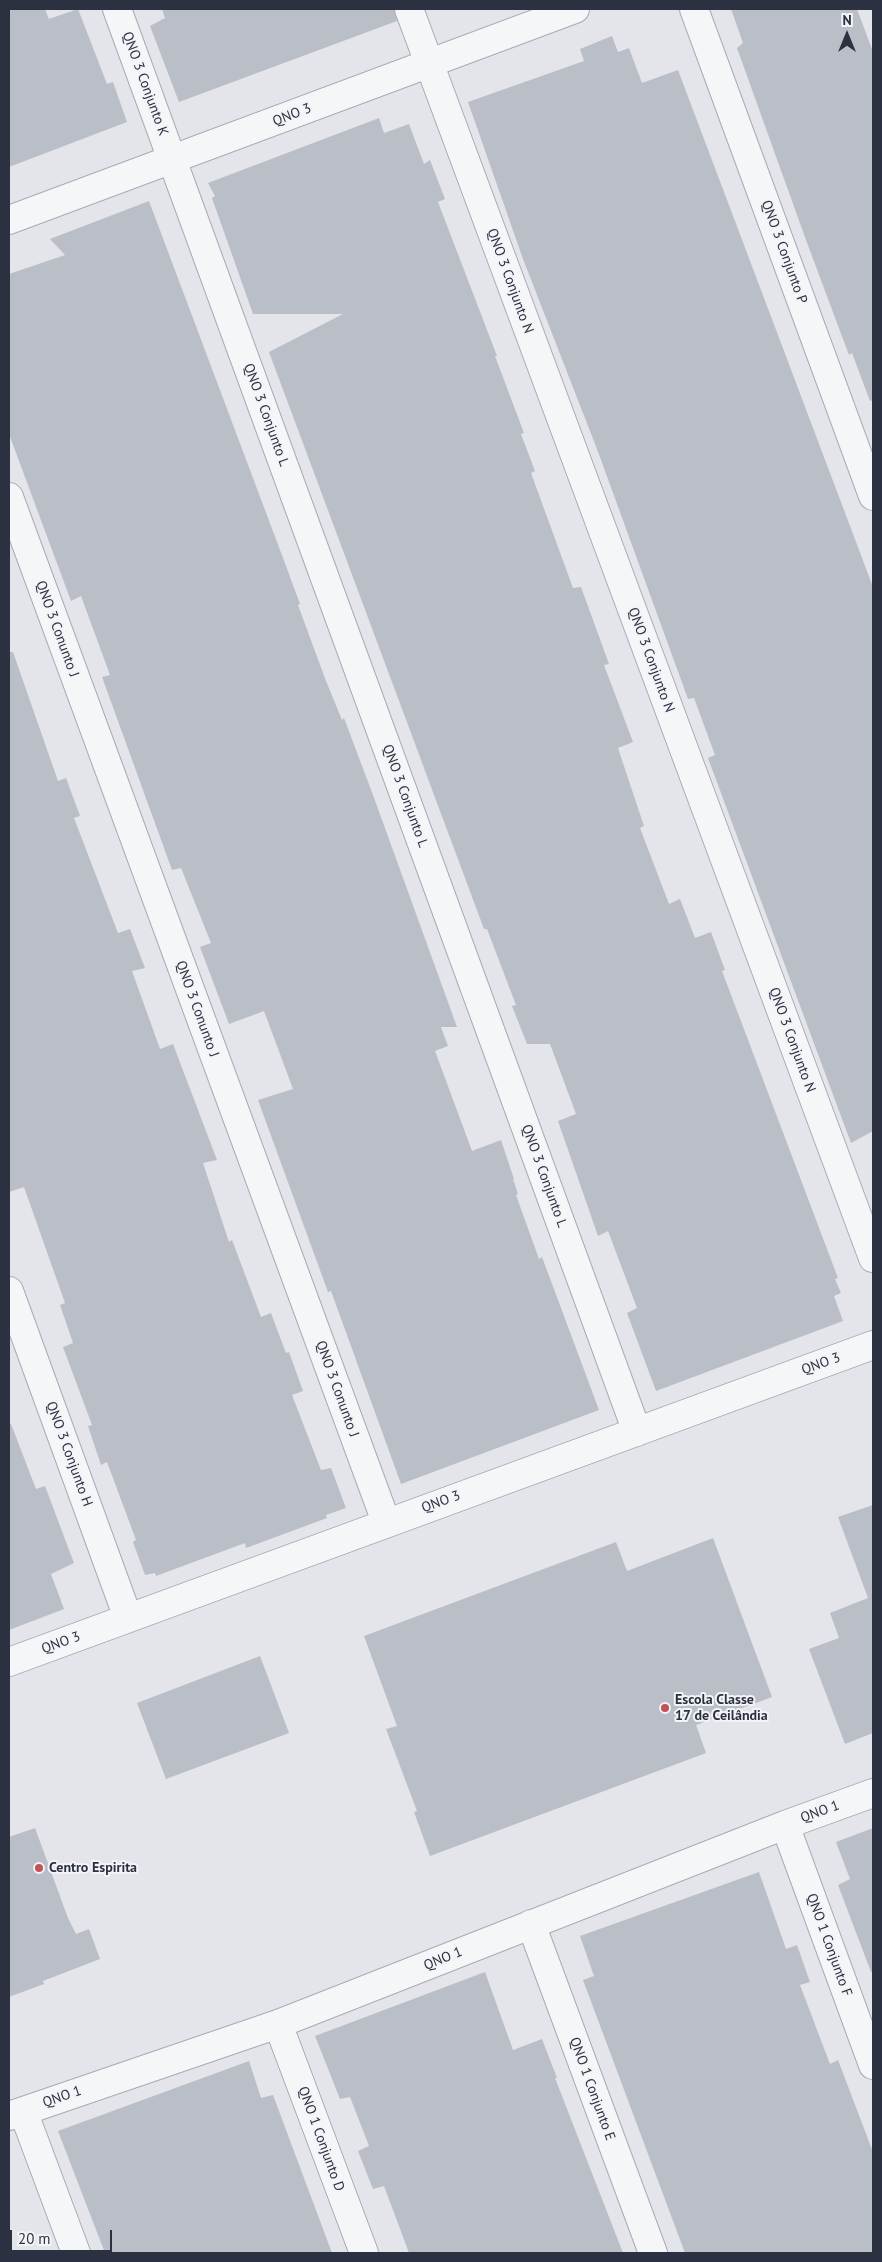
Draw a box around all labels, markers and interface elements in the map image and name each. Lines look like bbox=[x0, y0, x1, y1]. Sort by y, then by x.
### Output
north arrow bbox=[822, 10, 872, 60]
text: N bbox=[842, 11, 852, 29]
street label: QNO 3 Conjunto K bbox=[118, 30, 172, 138]
street label: QNO 3 bbox=[270, 100, 314, 130]
street label: QNO 3 Conjunto P bbox=[757, 198, 811, 306]
street label: QNO 3 Conjunto N bbox=[483, 226, 537, 336]
street label: QNO 3 Conjunto L bbox=[240, 361, 292, 469]
street label: QNO 3 Conunto J bbox=[32, 578, 82, 680]
street label: QNO 3 Conjunto N bbox=[624, 605, 678, 715]
street label: QNO 3 Conjunto L bbox=[379, 742, 431, 850]
street label: QNO 3 Conunto J bbox=[172, 958, 222, 1060]
street label: QNO 3 Conjunto N bbox=[765, 985, 819, 1095]
street label: QNO 3 Conjunto L bbox=[518, 1122, 570, 1230]
street label: QNO 3 Conunto J bbox=[312, 1338, 362, 1440]
street label: QNO 3 bbox=[799, 1349, 843, 1379]
street label: QNO 3 Conjunto H bbox=[42, 1399, 96, 1509]
street label: QNO 3 bbox=[419, 1487, 463, 1517]
street label: QNO 3 bbox=[39, 1628, 83, 1658]
place label: Escola Classe 17 de Ceilândia bbox=[675, 1692, 768, 1724]
marker: Escola Classe 17 de Ceilândia bbox=[659, 1702, 671, 1714]
street label: QNO 1 bbox=[798, 1797, 842, 1827]
place label: Centro Espirita bbox=[49, 1860, 137, 1876]
marker: Centro Espirita bbox=[33, 1862, 45, 1874]
street label: QNO 1 Conjunto F bbox=[803, 1891, 855, 1999]
street label: QNO 1 bbox=[421, 1944, 465, 1974]
street label: QNO 1 Conjunto E bbox=[566, 2035, 618, 2143]
street label: QNO 1 bbox=[40, 2083, 84, 2111]
street label: QNO 1 Conjunto D bbox=[294, 2084, 348, 2194]
scale bar bbox=[12, 2220, 115, 2252]
text: 20 m bbox=[18, 2229, 51, 2248]

